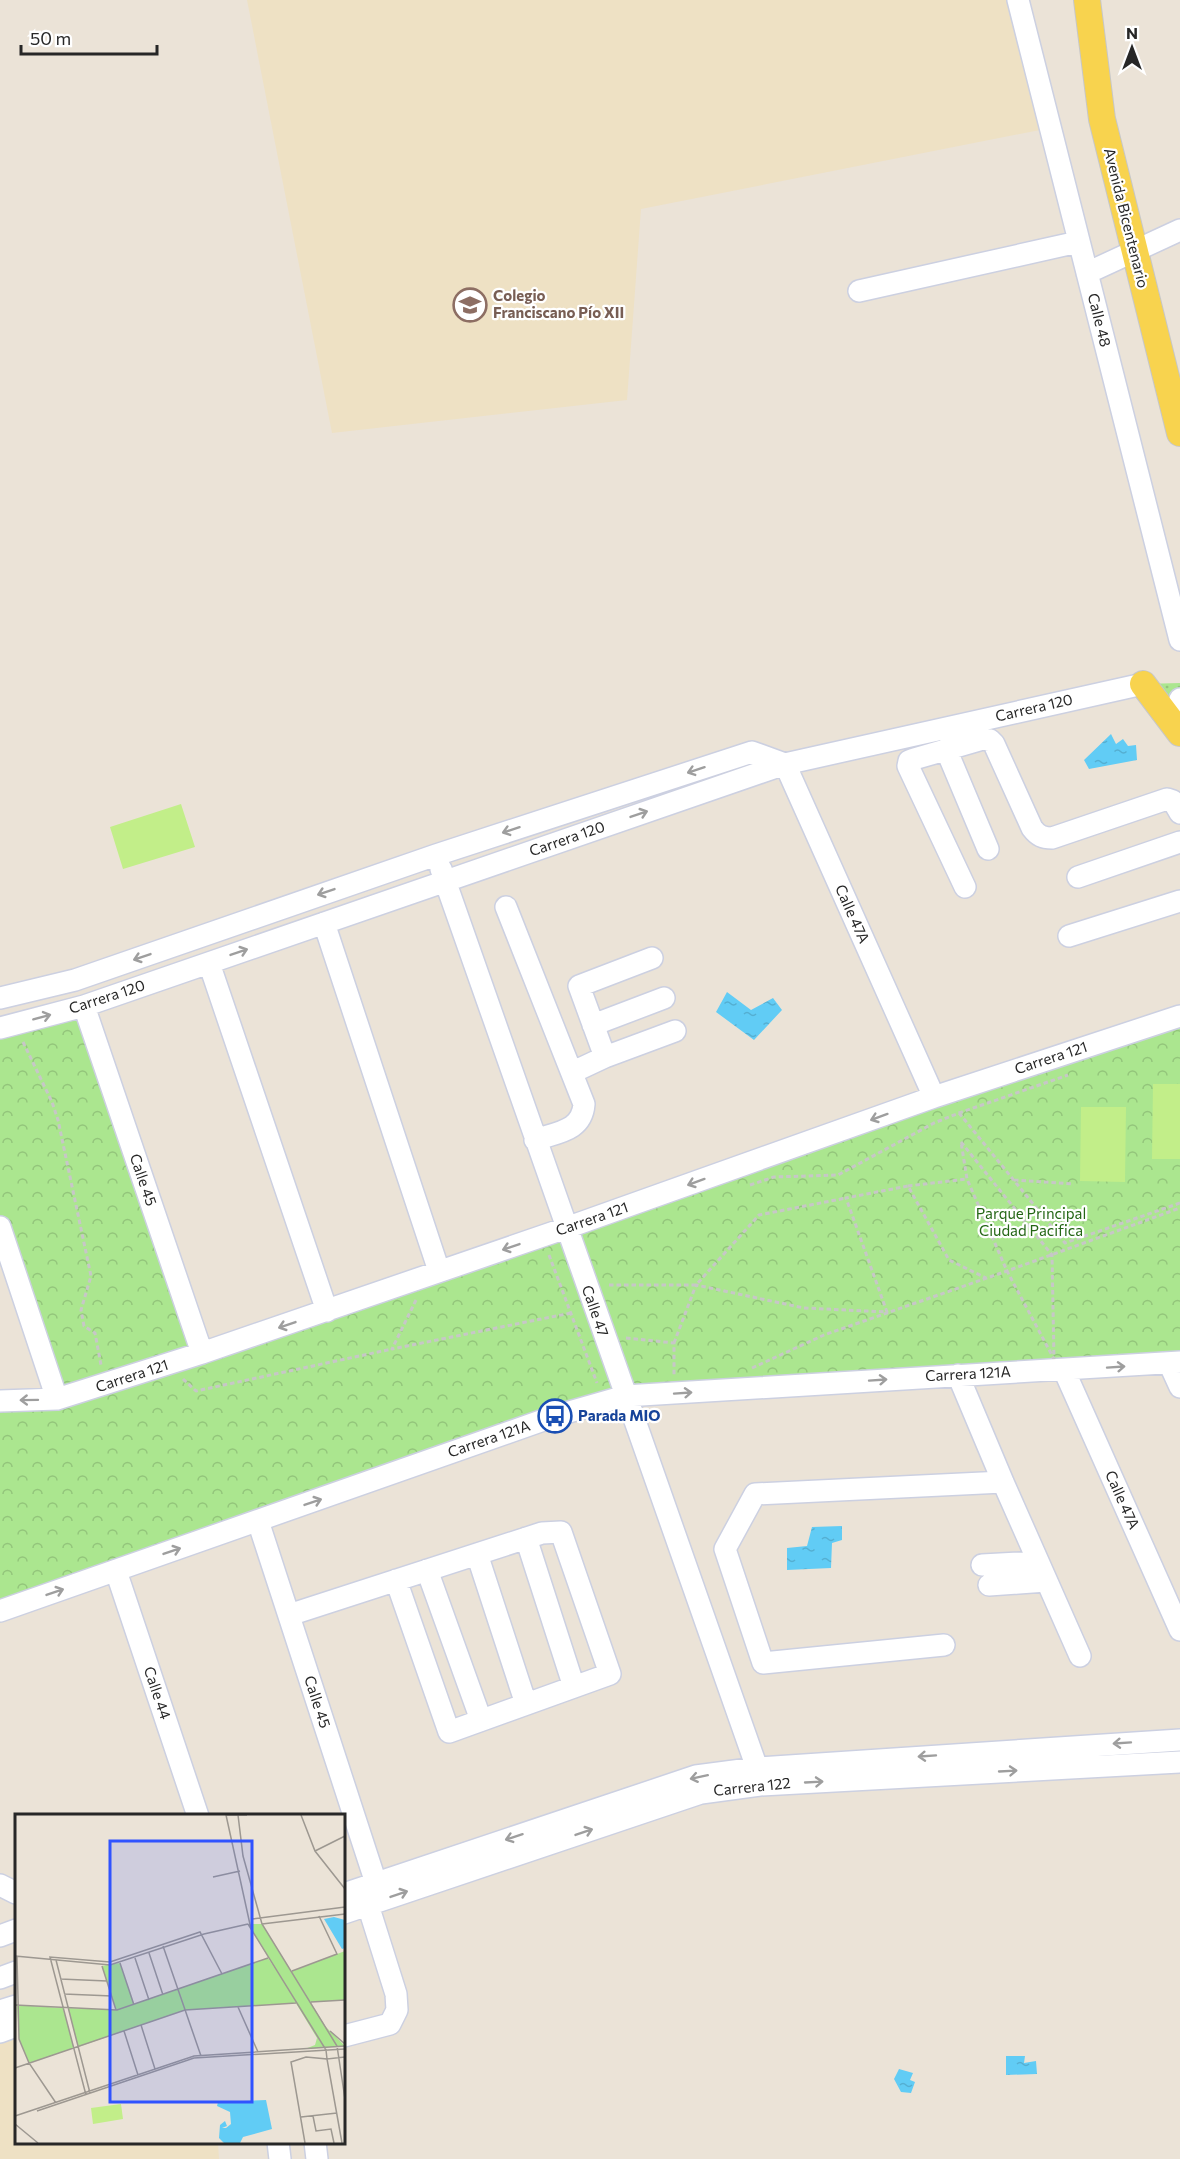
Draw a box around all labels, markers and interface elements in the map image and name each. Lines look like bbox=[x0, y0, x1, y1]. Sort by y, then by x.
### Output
scale bar bbox=[21, 18, 158, 56]
north arrow bbox=[1102, 18, 1162, 78]
text: N bbox=[1126, 23, 1138, 42]
text: 50 m bbox=[30, 27, 71, 49]
street label: Avenida Bicentenario bbox=[1101, 146, 1153, 290]
place label: Colegio Franciscano Pío XII bbox=[493, 286, 624, 321]
school or university icon: Colegio Franciscano Pío XII bbox=[452, 287, 488, 323]
street label: Calle 48 bbox=[1085, 291, 1115, 348]
street label: Carrera 120 bbox=[993, 689, 1074, 725]
one-way arrow bbox=[687, 765, 706, 776]
one-way arrow bbox=[629, 808, 648, 819]
street label: Carrera 120 bbox=[526, 817, 607, 859]
one-way arrow bbox=[501, 825, 520, 836]
street label: Calle 47A bbox=[832, 882, 874, 946]
one-way arrow bbox=[317, 888, 336, 899]
one-way arrow bbox=[229, 946, 248, 957]
one-way arrow bbox=[133, 952, 152, 963]
street label: Carrera 120 bbox=[66, 975, 147, 1017]
one-way arrow bbox=[32, 1011, 51, 1023]
street label: Carrera 121 bbox=[1012, 1037, 1089, 1077]
one-way arrow bbox=[870, 1112, 889, 1123]
street label: Calle 45 bbox=[127, 1151, 161, 1208]
one-way arrow bbox=[687, 1178, 705, 1189]
street label: Carrera 121 bbox=[553, 1197, 630, 1239]
park label: Parque Principal Ciudad Pacifica bbox=[976, 1204, 1086, 1239]
one-way arrow bbox=[502, 1242, 521, 1253]
street label: Calle 47 bbox=[579, 1283, 613, 1339]
one-way arrow bbox=[278, 1320, 297, 1331]
street label: Carrera 121 bbox=[93, 1355, 170, 1395]
one-way arrow bbox=[1106, 1361, 1126, 1372]
street label: Carrera 121A bbox=[925, 1362, 1011, 1384]
one-way arrow bbox=[867, 1374, 887, 1385]
one-way arrow bbox=[673, 1387, 693, 1398]
one-way arrow bbox=[19, 1394, 39, 1406]
bus stop icon: Parada MIO bbox=[537, 1398, 573, 1434]
place label: Parada MIO bbox=[578, 1406, 661, 1424]
street label: Carrera 121A bbox=[445, 1416, 532, 1461]
street label: Calle 47A bbox=[1102, 1468, 1144, 1532]
one-way arrow bbox=[303, 1495, 322, 1506]
one-way arrow bbox=[162, 1545, 180, 1556]
one-way arrow bbox=[45, 1585, 64, 1596]
street label: Calle 44 bbox=[141, 1664, 175, 1721]
street label: Calle 45 bbox=[301, 1673, 335, 1730]
one-way arrow bbox=[1112, 1738, 1132, 1749]
one-way arrow bbox=[918, 1751, 938, 1762]
one-way arrow bbox=[998, 1766, 1018, 1777]
one-way arrow bbox=[690, 1771, 709, 1783]
street label: Carrera 122 bbox=[712, 1773, 791, 1799]
one-way arrow bbox=[803, 1776, 823, 1787]
inset map bbox=[15, 1814, 345, 2144]
one-way arrow bbox=[574, 1826, 593, 1837]
one-way arrow bbox=[505, 1833, 524, 1844]
one-way arrow bbox=[389, 1888, 408, 1899]

